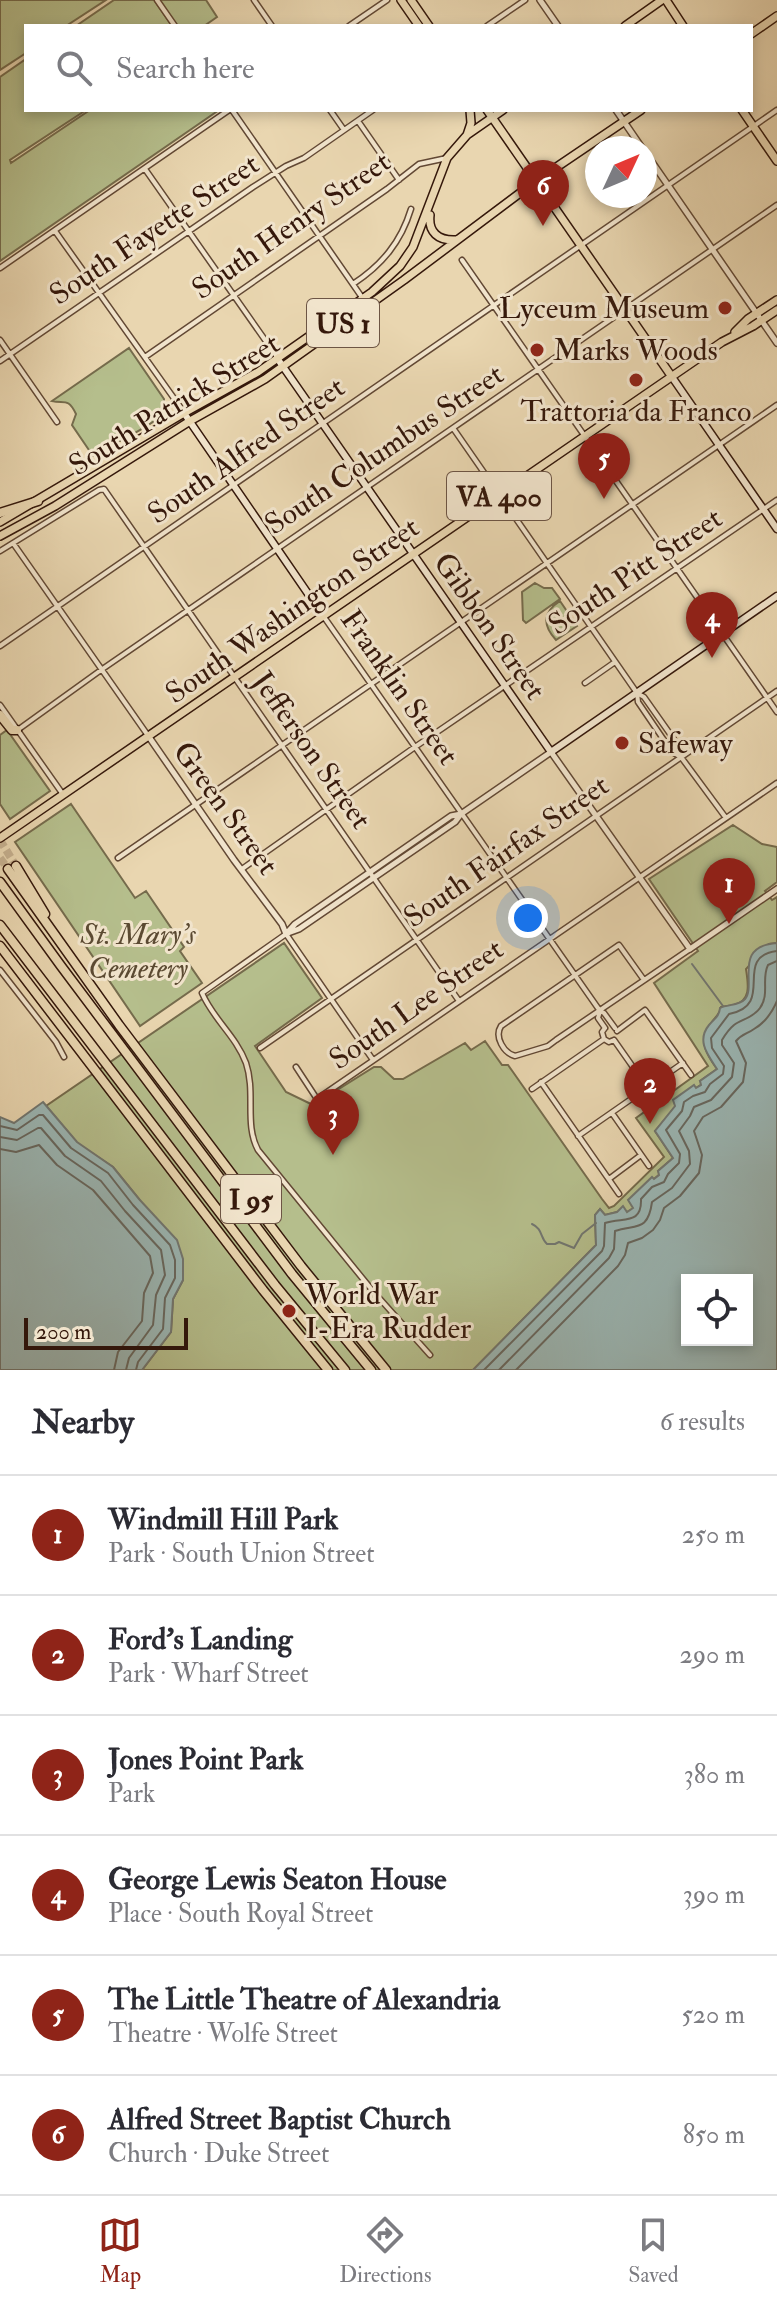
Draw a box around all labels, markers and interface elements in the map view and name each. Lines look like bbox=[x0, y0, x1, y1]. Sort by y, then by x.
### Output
search box bbox=[24, 24, 753, 112]
icon: search bbox=[52, 46, 96, 90]
text: Search here bbox=[116, 50, 255, 87]
north arrow bbox=[585, 136, 657, 208]
street label: South Henry Street bbox=[185, 143, 398, 308]
street label: South Fayette Street bbox=[43, 146, 266, 313]
pin: 6 bbox=[517, 160, 569, 226]
place label: Lyceum Museum bbox=[499, 290, 709, 327]
road number: US 1 bbox=[307, 299, 379, 347]
marker: Lyceum Museum bbox=[716, 299, 734, 317]
street label: South Patrick Street bbox=[62, 325, 287, 484]
place label: Marks Woods bbox=[553, 332, 718, 369]
marker: Marks Woods bbox=[528, 341, 546, 359]
street label: South Columbus Street bbox=[258, 356, 511, 543]
street label: South Alfred Street bbox=[141, 369, 352, 532]
marker: Trattoria da Franco bbox=[627, 371, 645, 389]
place label: Trattoria da Franco bbox=[521, 393, 751, 430]
pin: 5 bbox=[578, 433, 630, 499]
road number: VA 400 bbox=[447, 472, 551, 520]
street label: South Pitt Street bbox=[541, 500, 729, 643]
street label: South Washington Street bbox=[158, 509, 426, 712]
street label: Gibbon Street bbox=[425, 546, 554, 707]
pin: 4 bbox=[686, 592, 738, 658]
street label: Franklin Street bbox=[332, 602, 467, 772]
street label: Jefferson Street bbox=[243, 664, 380, 836]
place label: Safeway bbox=[638, 725, 734, 762]
marker: Safeway bbox=[613, 734, 631, 752]
street label: Green Street bbox=[165, 735, 286, 882]
street label: South Fairfax Street bbox=[397, 767, 616, 936]
pin: 1 bbox=[703, 858, 755, 924]
your location bbox=[508, 898, 548, 938]
park label: St. Mary's Cemetery bbox=[80, 916, 196, 987]
street label: South Lee Street bbox=[322, 931, 511, 1078]
pin: 2 bbox=[624, 1058, 676, 1124]
pin: 3 bbox=[307, 1089, 359, 1155]
road number: I 95 bbox=[221, 1175, 281, 1223]
map controls bbox=[681, 1274, 753, 1346]
button: locate bbox=[681, 1274, 753, 1346]
place label: World War I-Era Rudder bbox=[304, 1276, 471, 1347]
marker: World War I-Era Rudder bbox=[280, 1302, 298, 1320]
scale bar bbox=[24, 1314, 188, 1350]
text: 200 m bbox=[36, 1318, 91, 1346]
text: Nearby bbox=[32, 1401, 134, 1444]
text: 6 results bbox=[660, 1406, 745, 1438]
text: Windmill Hill Park bbox=[108, 1501, 338, 1538]
text: 1 bbox=[53, 1519, 63, 1551]
text: 250 m bbox=[682, 1519, 745, 1551]
text: Park · South Union Street bbox=[108, 1538, 375, 1570]
text: Ford's Landing bbox=[108, 1621, 292, 1658]
text: 2 bbox=[51, 1639, 65, 1671]
text: 290 m bbox=[680, 1639, 745, 1671]
text: Park · Wharf Street bbox=[108, 1658, 309, 1690]
text: Jones Point Park bbox=[108, 1741, 304, 1778]
text: 3 bbox=[53, 1759, 63, 1791]
text: 380 m bbox=[684, 1759, 745, 1791]
text: Park bbox=[108, 1778, 155, 1810]
text: George Lewis Seaton House bbox=[108, 1861, 447, 1898]
text: 4 bbox=[51, 1879, 65, 1911]
text: 390 m bbox=[683, 1879, 745, 1911]
text: Place · South Royal Street bbox=[108, 1898, 373, 1930]
text: The Little Theatre of Alexandria bbox=[108, 1981, 500, 2018]
text: 5 bbox=[52, 1999, 64, 2031]
text: 520 m bbox=[682, 1999, 745, 2031]
text: Theatre · Wolfe Street bbox=[108, 2018, 338, 2050]
text: Alfred Street Baptist Church bbox=[108, 2101, 451, 2138]
text: 6 bbox=[51, 2119, 65, 2151]
text: 850 m bbox=[683, 2119, 745, 2151]
text: Church · Duke Street bbox=[108, 2138, 329, 2170]
tab: Map bbox=[98, 2213, 142, 2289]
tab: Directions bbox=[339, 2213, 432, 2289]
tab: Saved bbox=[628, 2213, 679, 2289]

